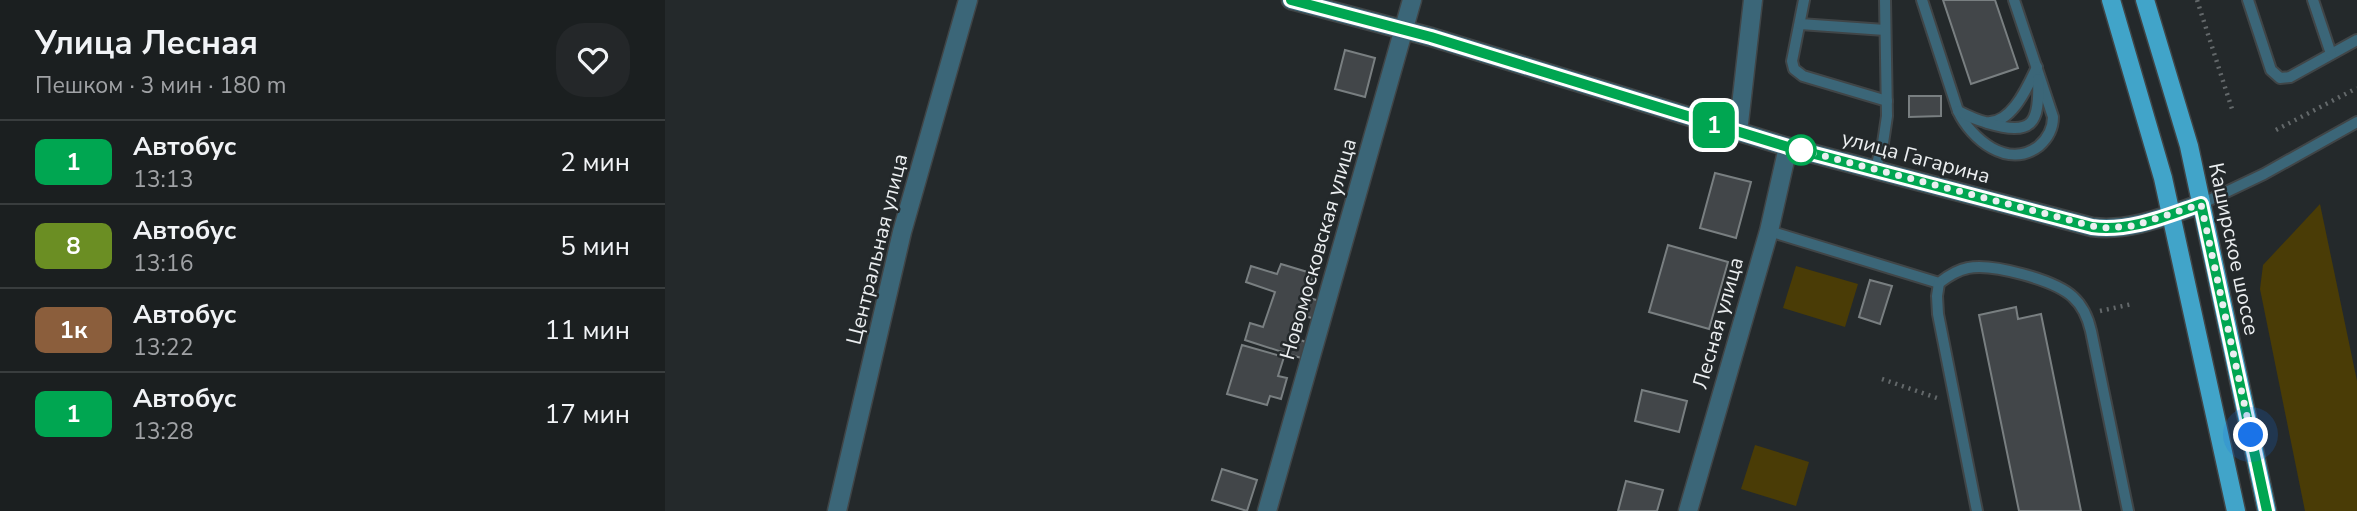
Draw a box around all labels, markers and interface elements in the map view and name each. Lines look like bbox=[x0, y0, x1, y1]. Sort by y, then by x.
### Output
text: Улица Лесная bbox=[35, 21, 258, 66]
button: heart bbox=[556, 23, 630, 97]
text: Пешком · 3 мин · 180 m bbox=[35, 70, 286, 101]
line badge: 1 bbox=[1691, 102, 1737, 148]
text: 1 bbox=[1707, 109, 1721, 141]
street label: улица Гагарина bbox=[1839, 124, 1993, 190]
text: Автобус bbox=[133, 129, 236, 164]
street label: Новомосковская улица bbox=[1273, 135, 1363, 363]
unlabelled marker bbox=[1786, 135, 1816, 165]
text: 2 мин bbox=[560, 145, 630, 180]
text: 1 bbox=[66, 146, 81, 178]
street label: Центральная улица bbox=[840, 151, 914, 347]
street label: Каширское шоссе bbox=[2202, 160, 2266, 338]
text: 13:13 bbox=[133, 164, 193, 195]
text: Автобус bbox=[133, 213, 236, 248]
text: 5 мин bbox=[560, 229, 630, 264]
text: 8 bbox=[66, 230, 81, 262]
text: 13:16 bbox=[133, 248, 193, 279]
street label: Лесная улица bbox=[1686, 254, 1750, 392]
text: Автобус bbox=[133, 297, 236, 332]
text: 11 мин bbox=[545, 313, 630, 348]
text: 1к bbox=[60, 314, 87, 346]
text: 13:22 bbox=[133, 332, 193, 363]
text: Автобус bbox=[133, 381, 236, 416]
text: 17 мин bbox=[545, 397, 630, 432]
text: 1 bbox=[66, 398, 81, 430]
text: 13:28 bbox=[133, 416, 193, 447]
your location bbox=[2233, 417, 2268, 452]

